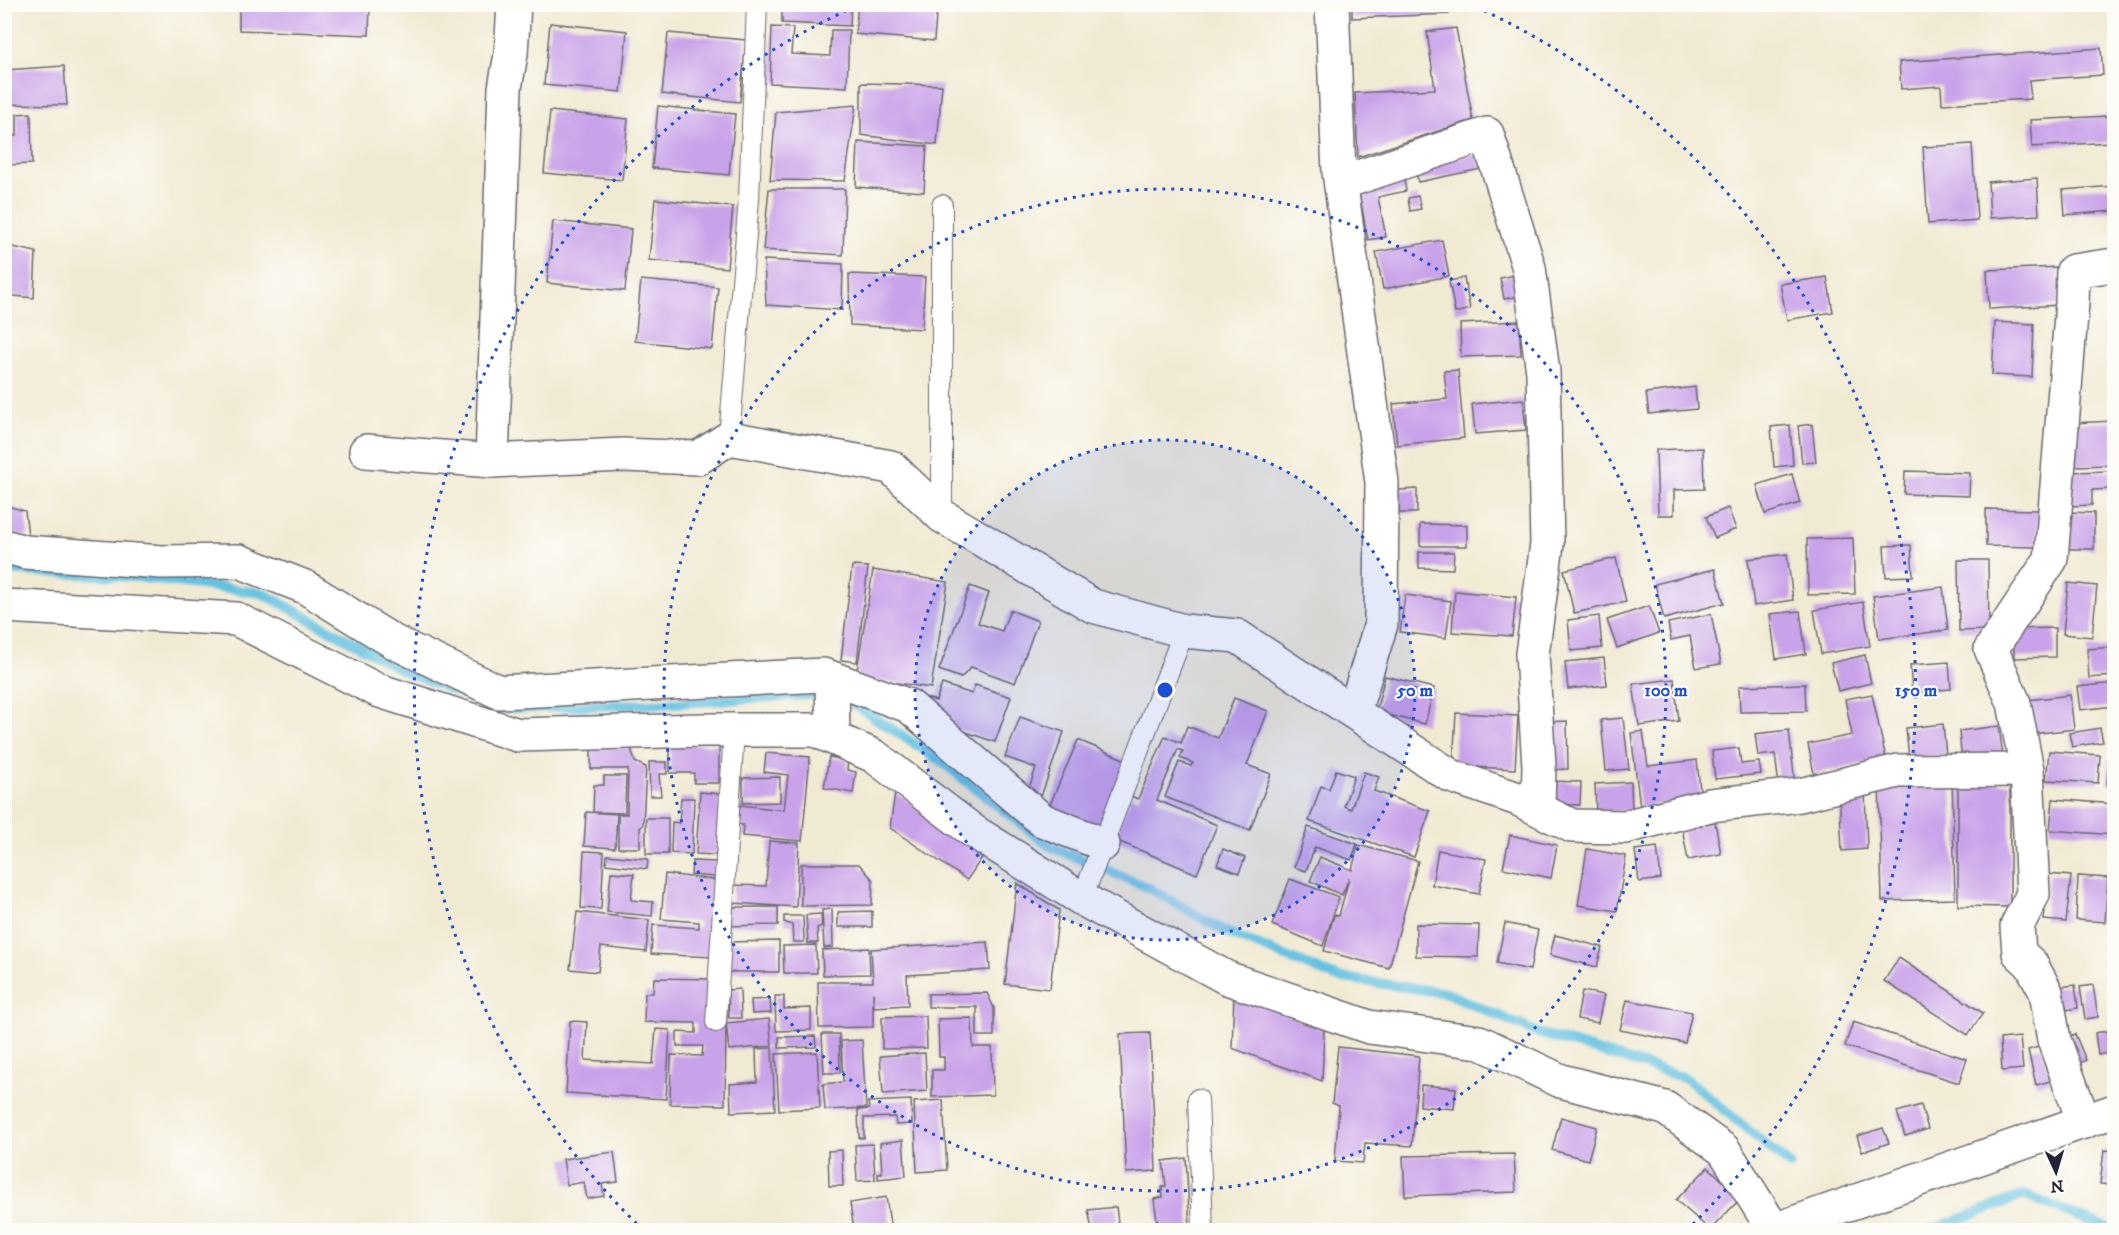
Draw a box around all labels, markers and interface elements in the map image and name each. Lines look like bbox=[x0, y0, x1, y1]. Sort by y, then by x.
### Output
centre of rings bbox=[1155, 680, 1175, 700]
text: 50 m bbox=[1396, 680, 1433, 702]
text: 100 m bbox=[1644, 680, 1688, 702]
text: 150 m bbox=[1895, 680, 1938, 702]
north arrow bbox=[2026, 1142, 2086, 1202]
text: N bbox=[2050, 1176, 2064, 1196]

